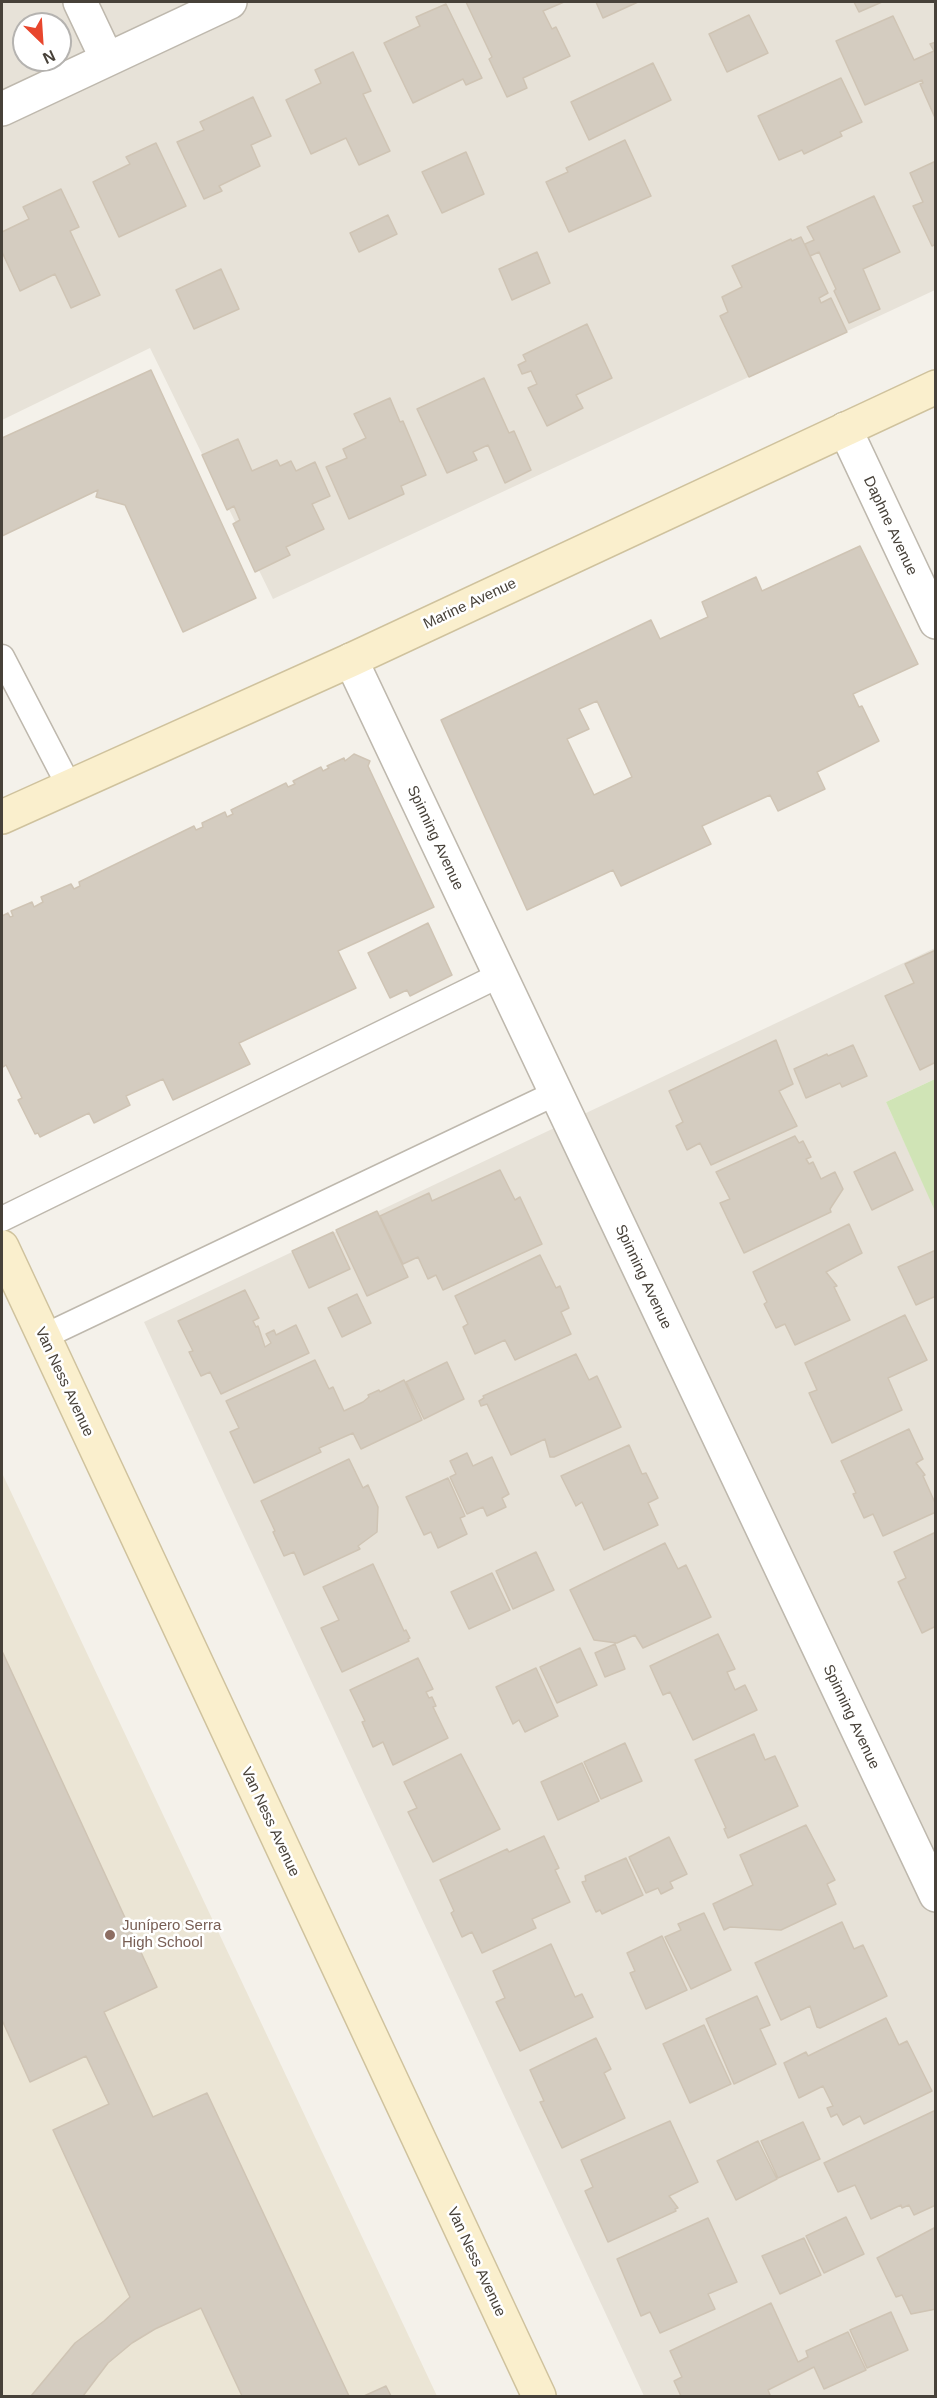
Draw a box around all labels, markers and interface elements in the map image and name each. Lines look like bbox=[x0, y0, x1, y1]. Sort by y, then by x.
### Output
north arrow bbox=[12, 12, 72, 72]
text: N bbox=[40, 47, 58, 67]
street label: Daphne Avenue bbox=[859, 474, 921, 578]
street label: Marine Avenue bbox=[421, 575, 519, 633]
street label: Spinning Avenue bbox=[403, 783, 467, 893]
street label: Spinning Avenue bbox=[611, 1222, 675, 1332]
street label: Van Ness Avenue bbox=[31, 1324, 97, 1440]
street label: Spinning Avenue bbox=[819, 1662, 883, 1772]
street label: Van Ness Avenue bbox=[237, 1764, 303, 1880]
place label: Junípero Serra High School bbox=[122, 1917, 221, 1952]
marker: Junípero Serra High School bbox=[103, 1928, 117, 1942]
street label: Van Ness Avenue bbox=[443, 2204, 509, 2320]

